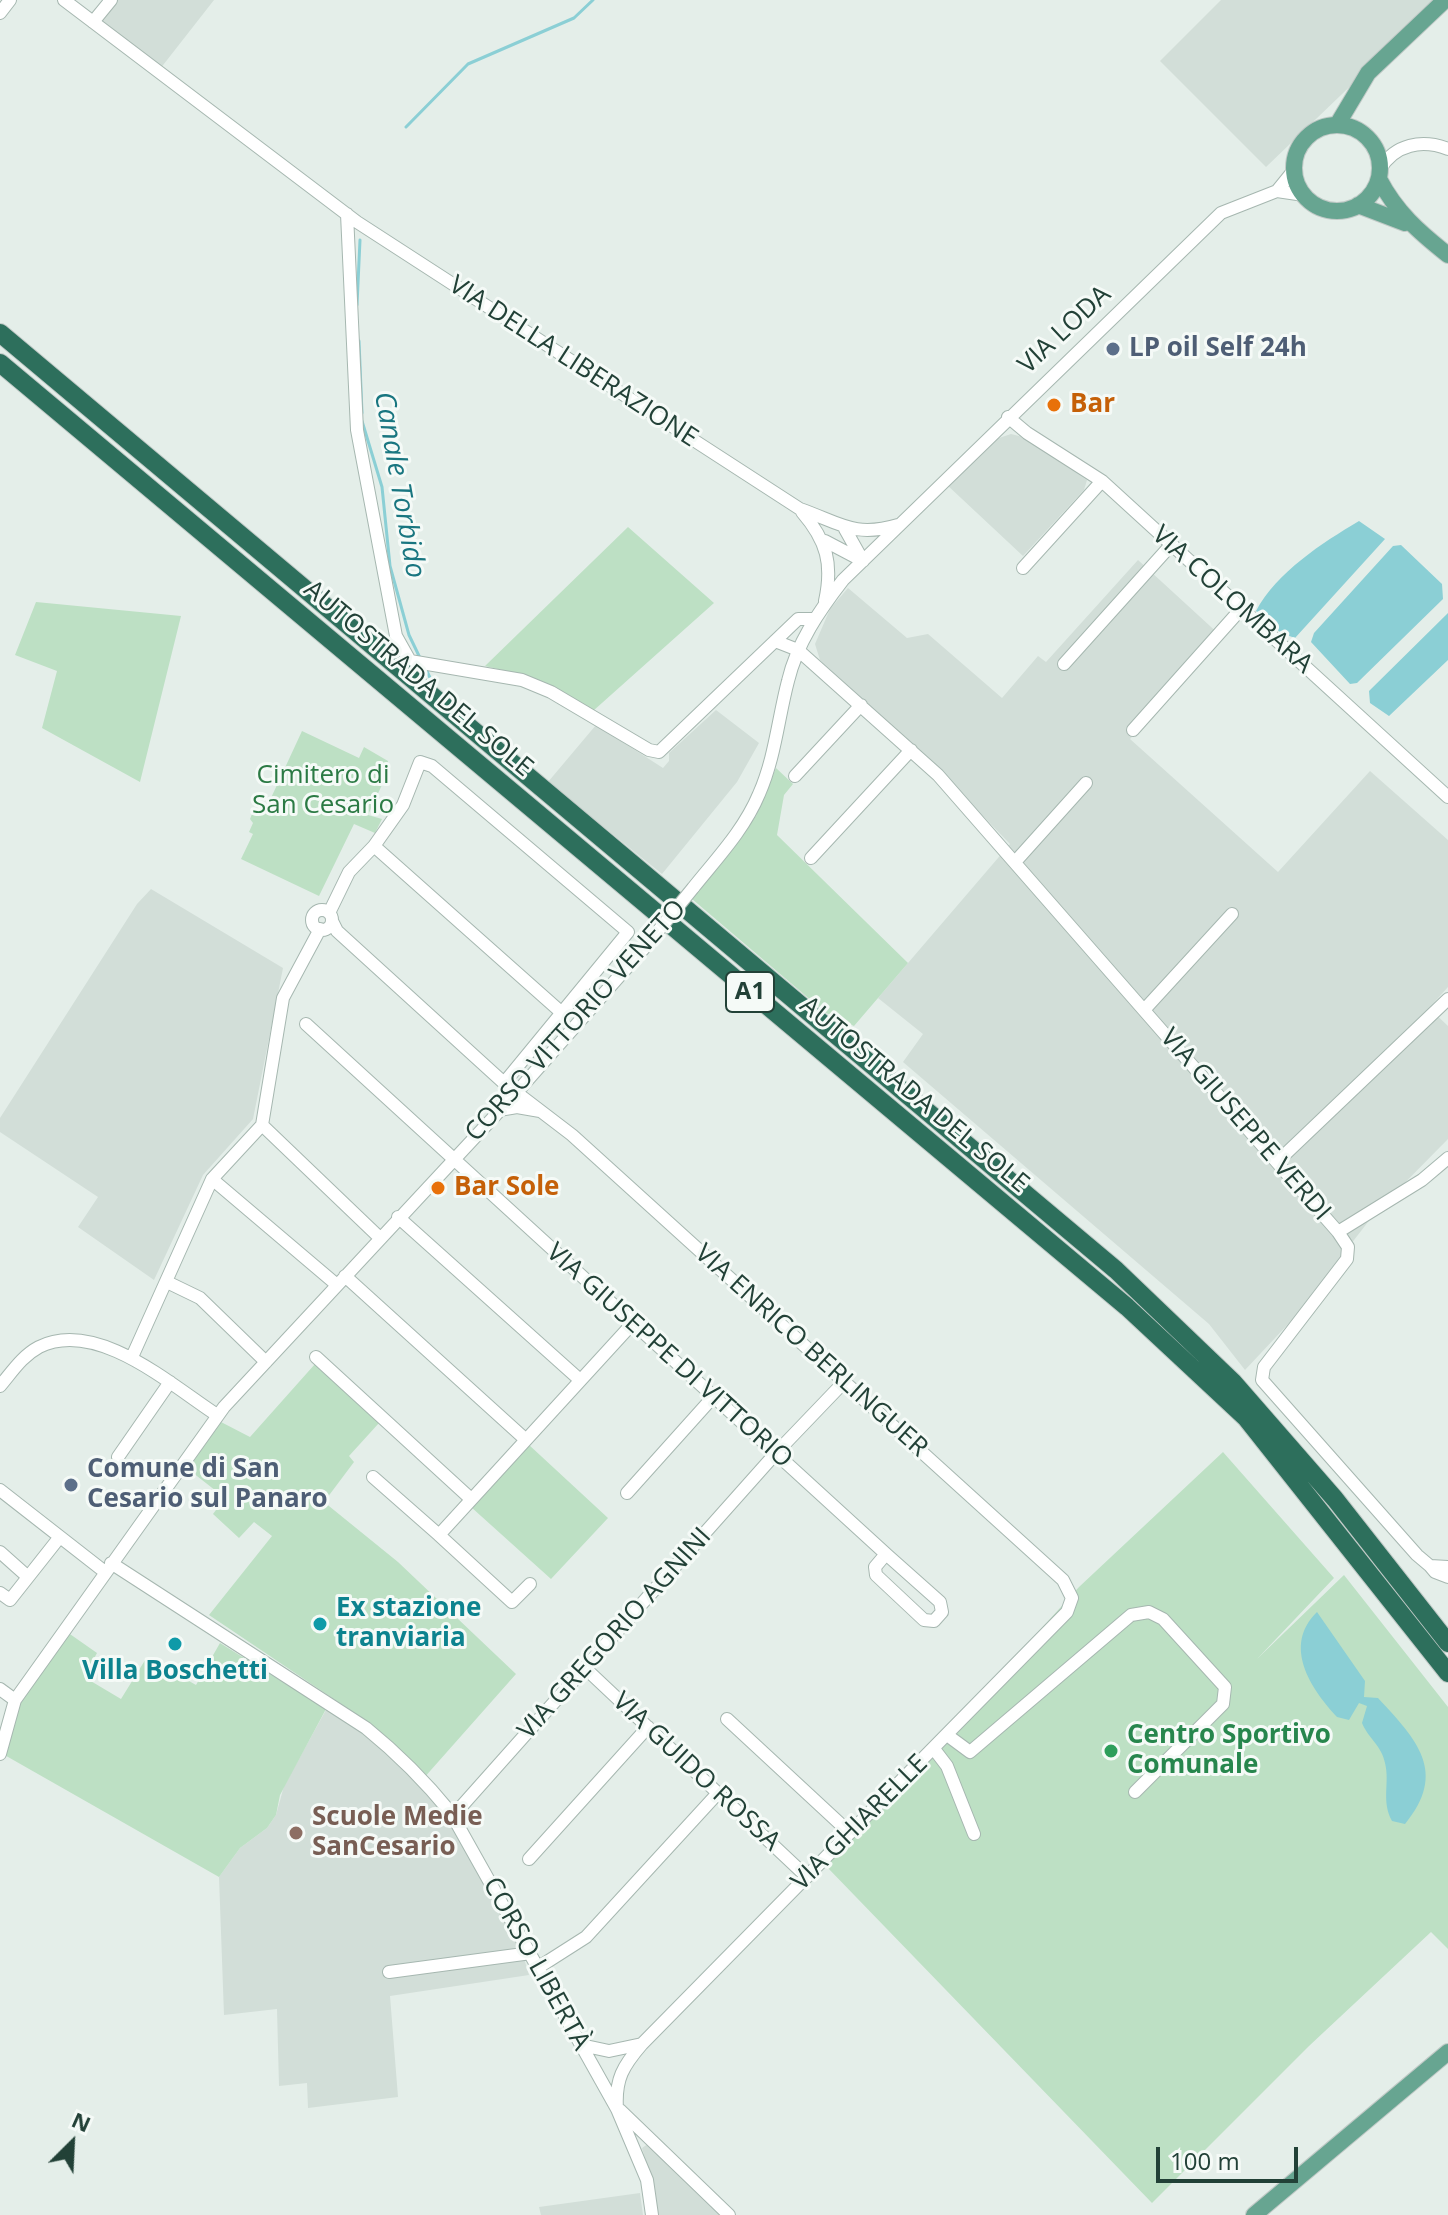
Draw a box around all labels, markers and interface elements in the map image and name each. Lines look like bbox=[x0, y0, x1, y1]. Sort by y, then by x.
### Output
street label: VIA DELLA LIBERAZIONE bbox=[443, 270, 703, 454]
street label: VIA LODA bbox=[1012, 279, 1118, 381]
place label: LP oil Self 24h bbox=[1129, 333, 1307, 365]
marker: LP oil Self 24h bbox=[1104, 340, 1122, 358]
water label: Canale Torbido bbox=[366, 389, 432, 581]
place label: Bar bbox=[1070, 389, 1115, 421]
marker: Bar bbox=[1045, 396, 1063, 414]
street label: VIA COLOMBARA bbox=[1145, 520, 1319, 680]
street label: AUTOSTRADA DEL SOLE bbox=[297, 574, 539, 784]
park label: Cimitero di San Cesario bbox=[252, 760, 394, 822]
street label: CORSO VITTORIO VENETO bbox=[459, 894, 693, 1148]
road number: A1 bbox=[726, 972, 774, 1012]
street label: AUTOSTRADA DEL SOLE bbox=[793, 990, 1035, 1200]
street label: VIA GIUSEPPE VERDI bbox=[1153, 1023, 1337, 1227]
place label: Bar Sole bbox=[454, 1172, 559, 1204]
marker: Bar Sole bbox=[429, 1179, 447, 1197]
street label: VIA GIUSEPPE DI VITTORIO bbox=[540, 1237, 798, 1475]
street label: VIA ENRICO BERLINGUER bbox=[688, 1238, 934, 1464]
place label: Comune di San Cesario sul Panaro bbox=[87, 1454, 328, 1516]
marker: Comune di San Cesario sul Panaro bbox=[62, 1476, 80, 1494]
street label: VIA GREGORIO AGNINI bbox=[512, 1522, 718, 1746]
place label: Ex stazione tranviaria bbox=[336, 1593, 481, 1654]
marker: Ex stazione tranviaria bbox=[311, 1615, 329, 1633]
marker: Villa Boschetti bbox=[166, 1635, 184, 1653]
place label: Villa Boschetti bbox=[82, 1656, 268, 1688]
street label: VIA GUIDO ROSSA bbox=[606, 1686, 786, 1858]
place label: Centro Sportivo Comunale bbox=[1127, 1720, 1331, 1782]
marker: Centro Sportivo Comunale bbox=[1102, 1742, 1120, 1760]
street label: VIA GHIARELLE bbox=[785, 1748, 935, 1898]
place label: Scuole Medie SanCesario bbox=[312, 1802, 483, 1864]
marker: Scuole Medie SanCesario bbox=[287, 1824, 305, 1842]
street label: CORSO LIBERTÀ bbox=[476, 1872, 596, 2056]
north arrow bbox=[32, 2103, 112, 2183]
text: N bbox=[67, 2104, 96, 2138]
scale bar bbox=[1160, 2131, 1302, 2181]
text: 100 m bbox=[1170, 2144, 1240, 2177]

